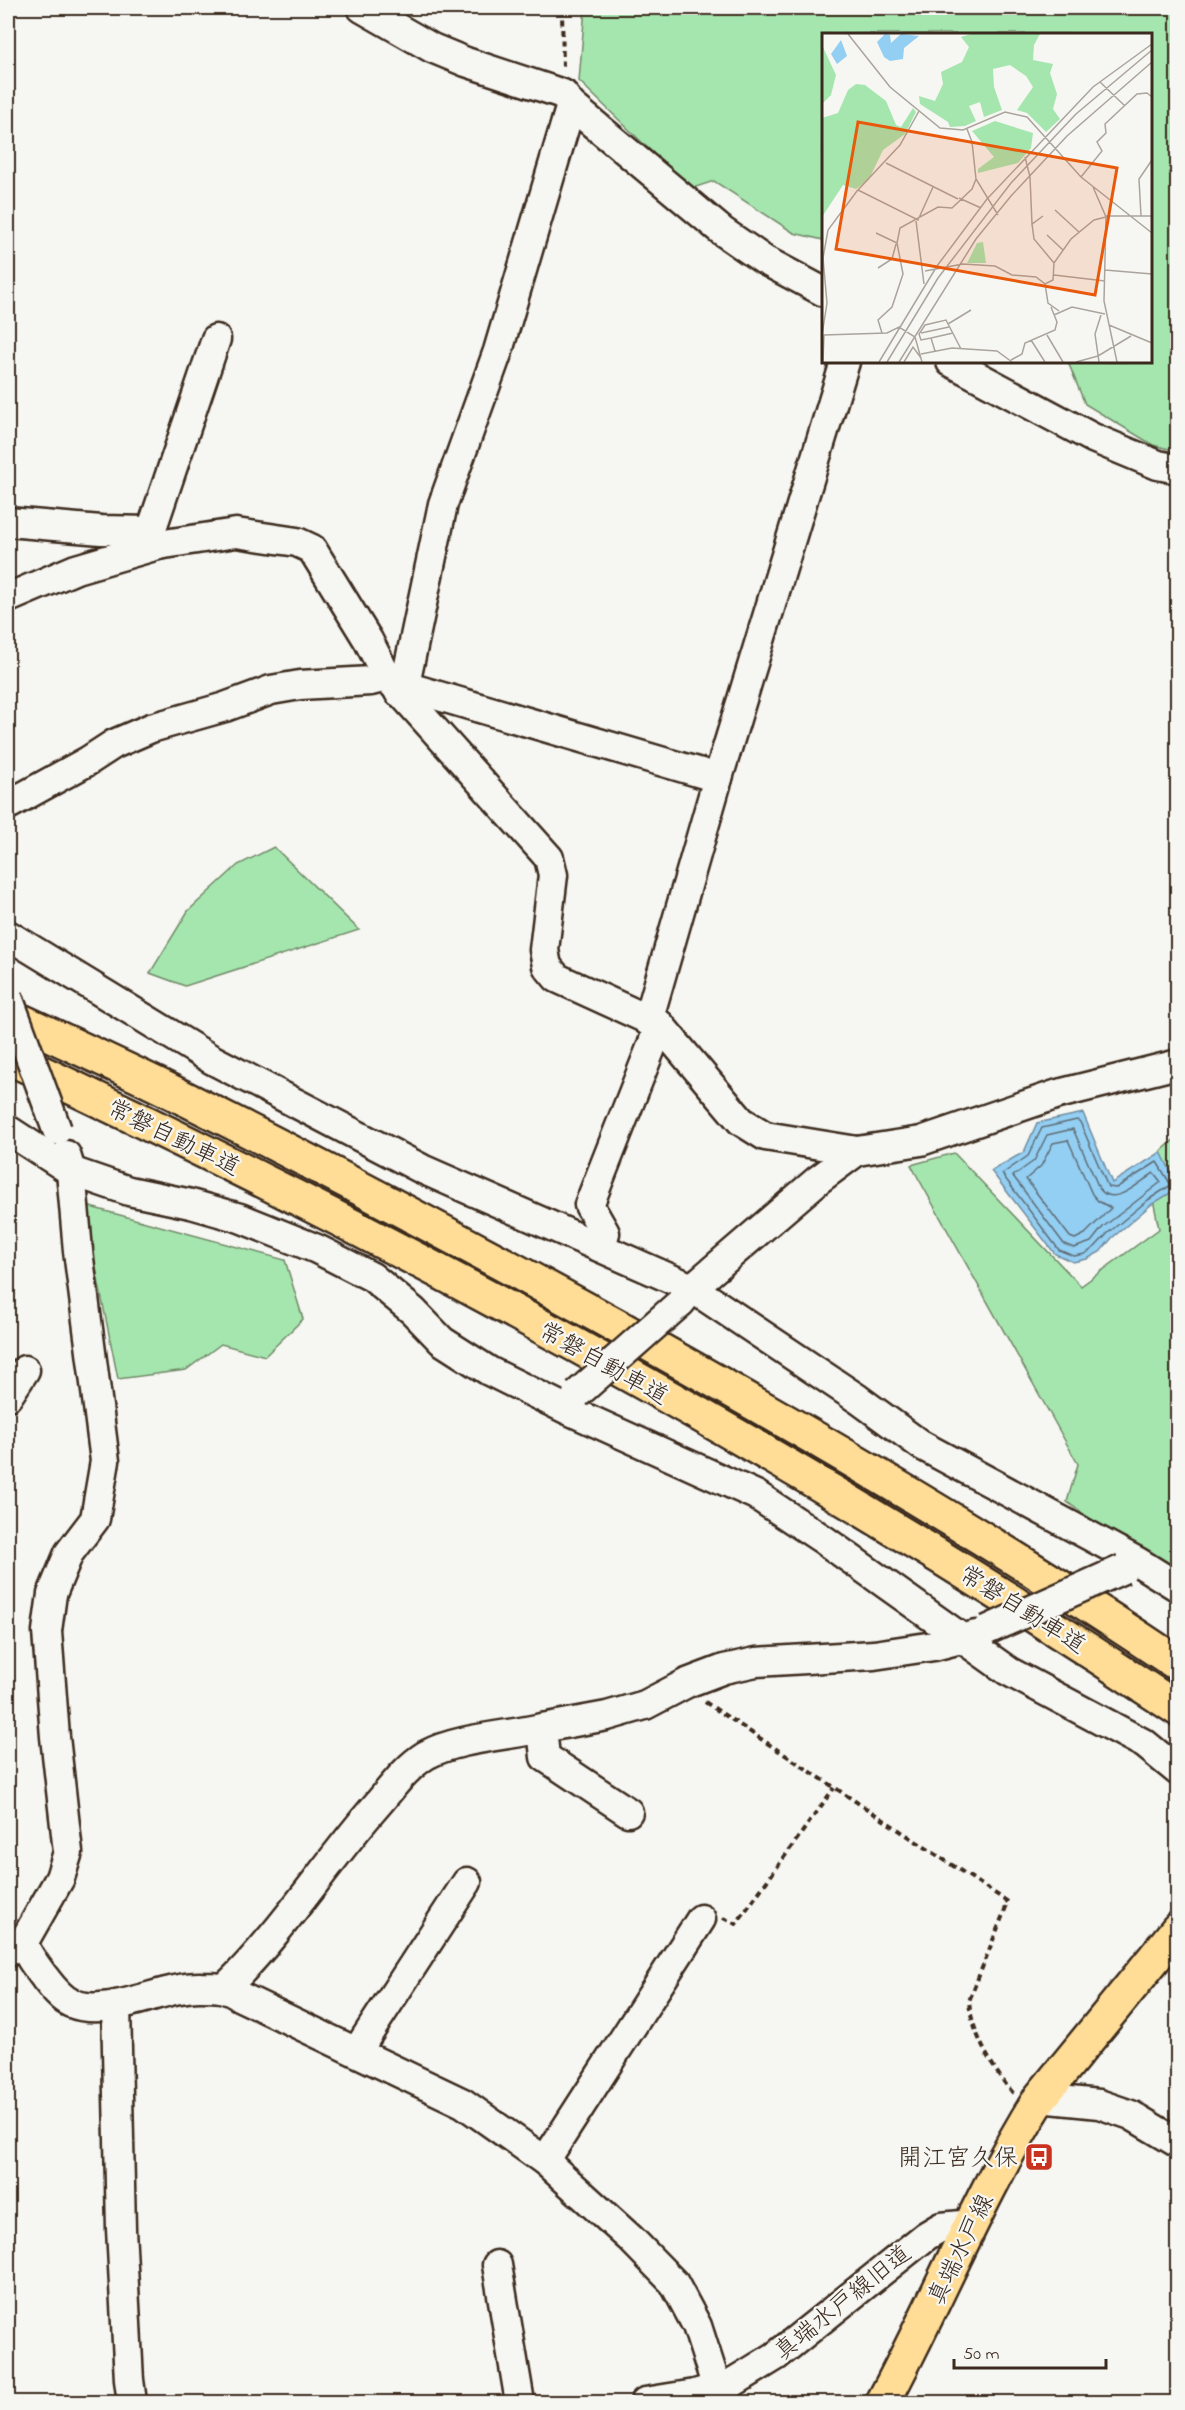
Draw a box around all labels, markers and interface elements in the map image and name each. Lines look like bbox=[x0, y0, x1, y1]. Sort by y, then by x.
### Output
inset map bbox=[822, 33, 1152, 363]
street label: 常磐自動車道 bbox=[101, 1092, 245, 1187]
street label: 常磐自動車道 bbox=[531, 1315, 674, 1415]
street label: 常磐自動車道 bbox=[951, 1558, 1092, 1664]
bus stop icon: 開江宮久保 bbox=[1023, 2141, 1055, 2173]
place label: 開江宮久保 bbox=[898, 2142, 1018, 2177]
street label: 真端水戸線 bbox=[920, 2188, 1004, 2312]
street label: 真端水戸線旧道 bbox=[767, 2237, 920, 2370]
scale bar bbox=[954, 2332, 1106, 2370]
text: 50 m bbox=[963, 2342, 1000, 2368]

